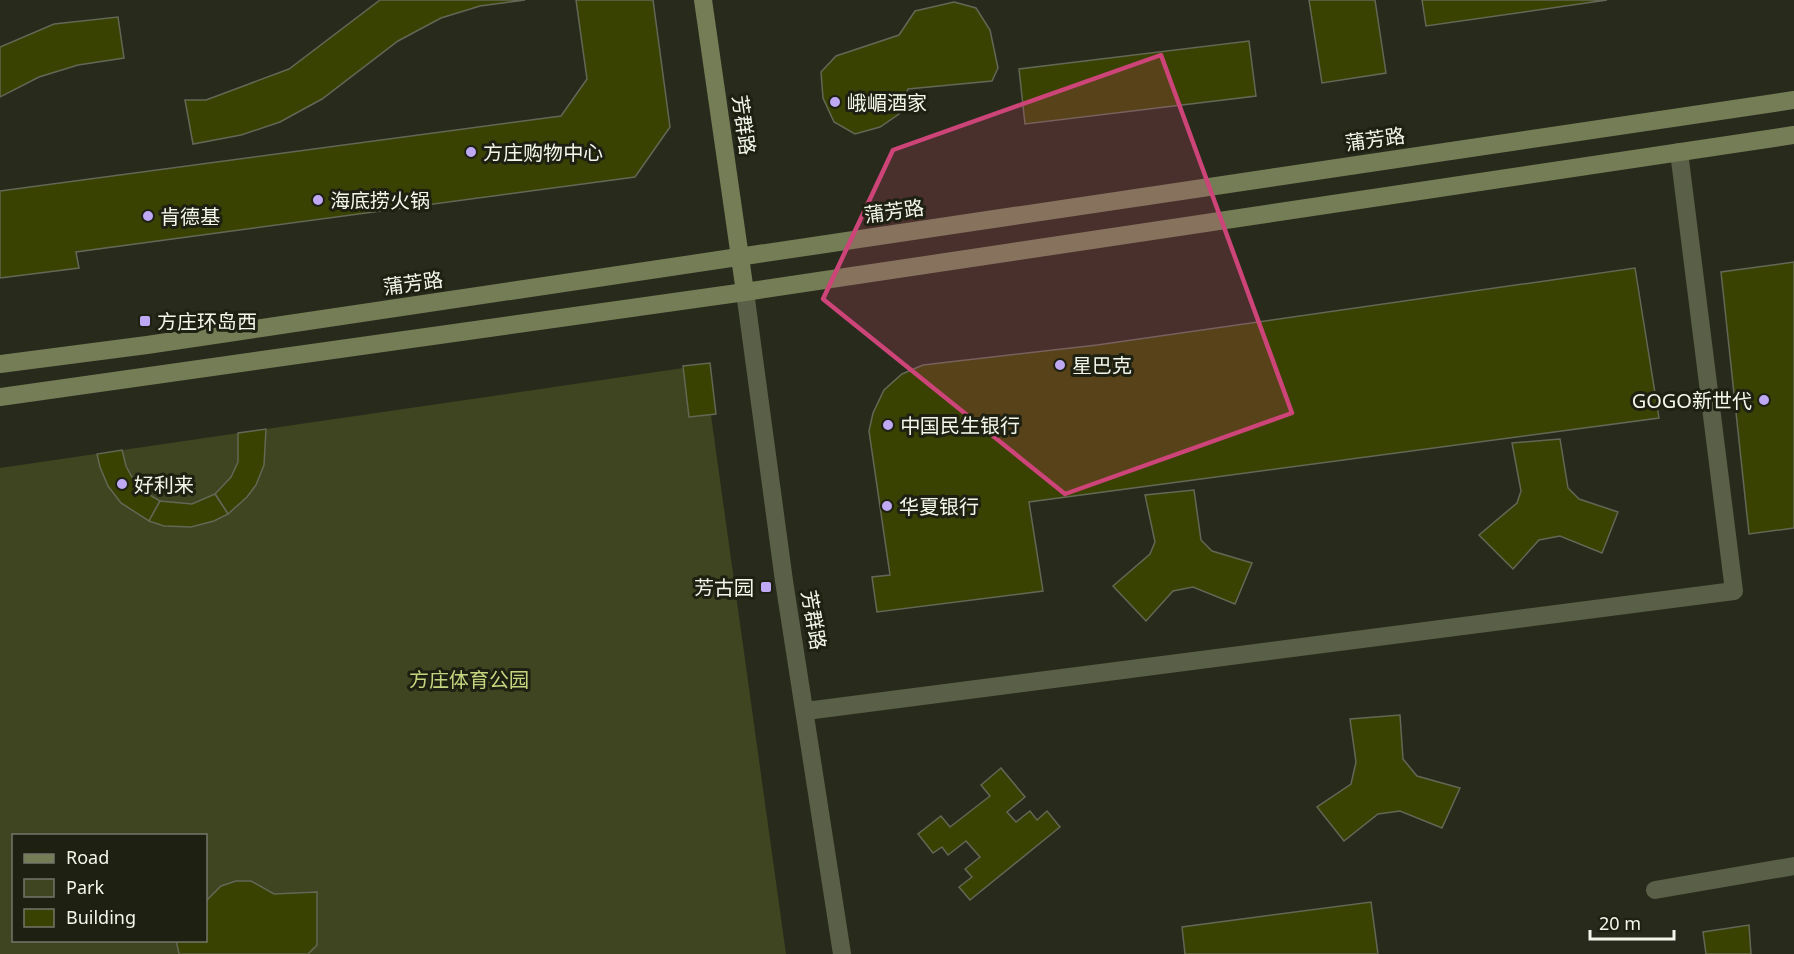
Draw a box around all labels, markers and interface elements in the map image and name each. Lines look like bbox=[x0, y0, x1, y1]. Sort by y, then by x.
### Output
place label: 峨嵋酒家 bbox=[847, 89, 927, 116]
street label: 芳群路 bbox=[726, 93, 762, 157]
marker: 峨嵋酒家 bbox=[828, 95, 842, 109]
street label: 蒲芳路 bbox=[1343, 121, 1407, 157]
place label: 方庄购物中心 bbox=[483, 139, 603, 166]
marker: 方庄购物中心 bbox=[464, 145, 478, 159]
place label: 海底捞火锅 bbox=[330, 187, 430, 214]
marker: 海底捞火锅 bbox=[311, 193, 325, 207]
street label: 蒲芳路 bbox=[862, 193, 926, 229]
place label: 肯德基 bbox=[160, 203, 220, 230]
marker: 肯德基 bbox=[141, 209, 155, 223]
street label: 蒲芳路 bbox=[381, 265, 445, 301]
place label: 方庄环岛西 bbox=[157, 308, 257, 335]
marker: 方庄环岛西 bbox=[138, 314, 152, 328]
place label: 星巴克 bbox=[1072, 352, 1132, 379]
marker: 星巴克 bbox=[1053, 358, 1067, 372]
place label: GOGO新世代 bbox=[1632, 387, 1752, 414]
marker: GOGO新世代 bbox=[1757, 393, 1771, 407]
place label: 中国民生银行 bbox=[900, 412, 1020, 439]
marker: 中国民生银行 bbox=[881, 418, 895, 432]
place label: 好利来 bbox=[134, 471, 194, 498]
marker: 好利来 bbox=[115, 477, 129, 491]
place label: 华夏银行 bbox=[899, 493, 979, 520]
marker: 华夏银行 bbox=[880, 499, 894, 513]
place label: 芳古园 bbox=[694, 574, 754, 601]
marker: 芳古园 bbox=[759, 580, 773, 594]
street label: 芳群路 bbox=[795, 588, 833, 652]
park label: 方庄体育公园 bbox=[409, 666, 529, 693]
legend bbox=[12, 834, 207, 942]
text: Road bbox=[66, 845, 109, 869]
text: Park bbox=[66, 875, 104, 899]
scale bar bbox=[1590, 903, 1674, 941]
text: Building bbox=[66, 905, 136, 929]
text: 20 m bbox=[1599, 911, 1641, 935]

